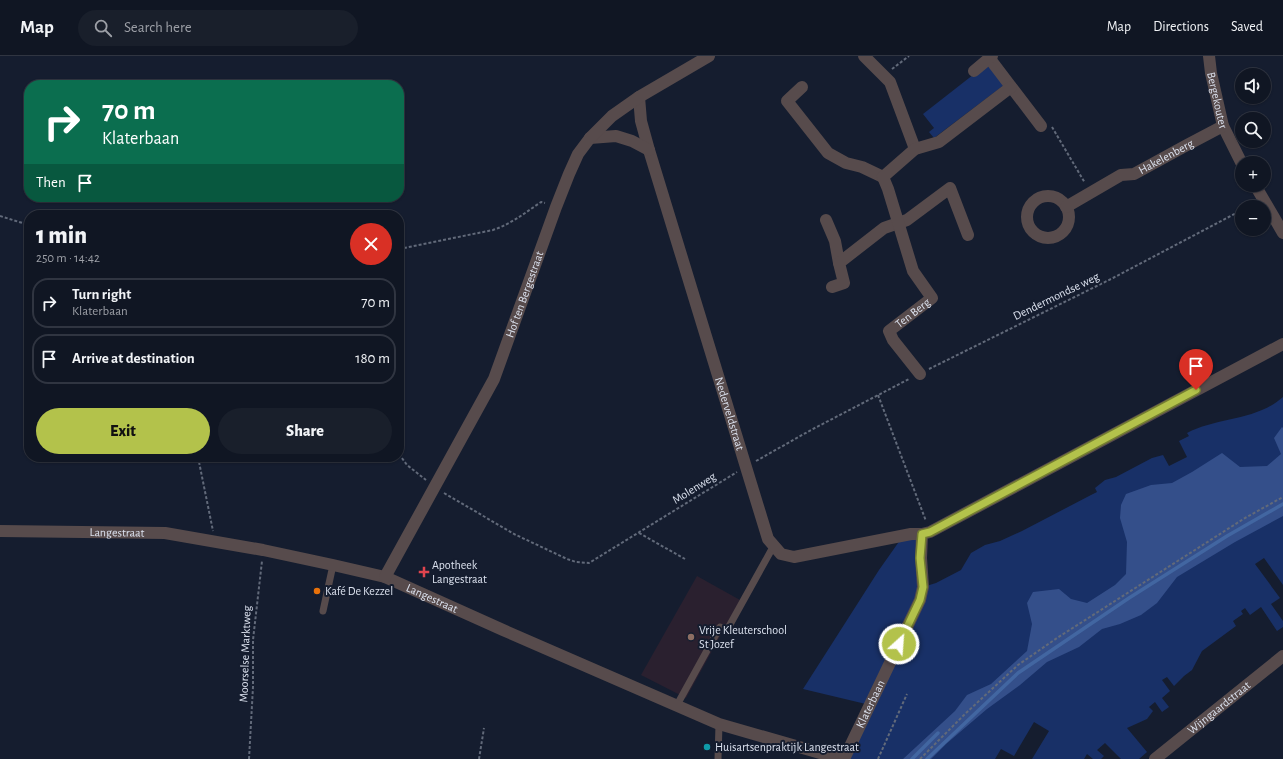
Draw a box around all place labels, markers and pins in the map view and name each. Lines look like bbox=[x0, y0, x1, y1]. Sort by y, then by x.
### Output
pin bbox=[1179, 349, 1213, 390]
place label: Apotheek Langestraat bbox=[432, 559, 487, 585]
marker: Apotheek Langestraat bbox=[419, 567, 429, 577]
place label: Kafé De Kezzel bbox=[325, 585, 393, 597]
marker: Kafé De Kezzel bbox=[312, 586, 322, 596]
place label: Vrije Kleuterschool St Jozef bbox=[699, 624, 787, 650]
marker: Vrije Kleuterschool St Jozef bbox=[686, 632, 696, 642]
place label: Huisartsenpraktijk Langestraat bbox=[715, 741, 859, 754]
marker: Huisartsenpraktijk Langestraat bbox=[702, 742, 712, 752]

